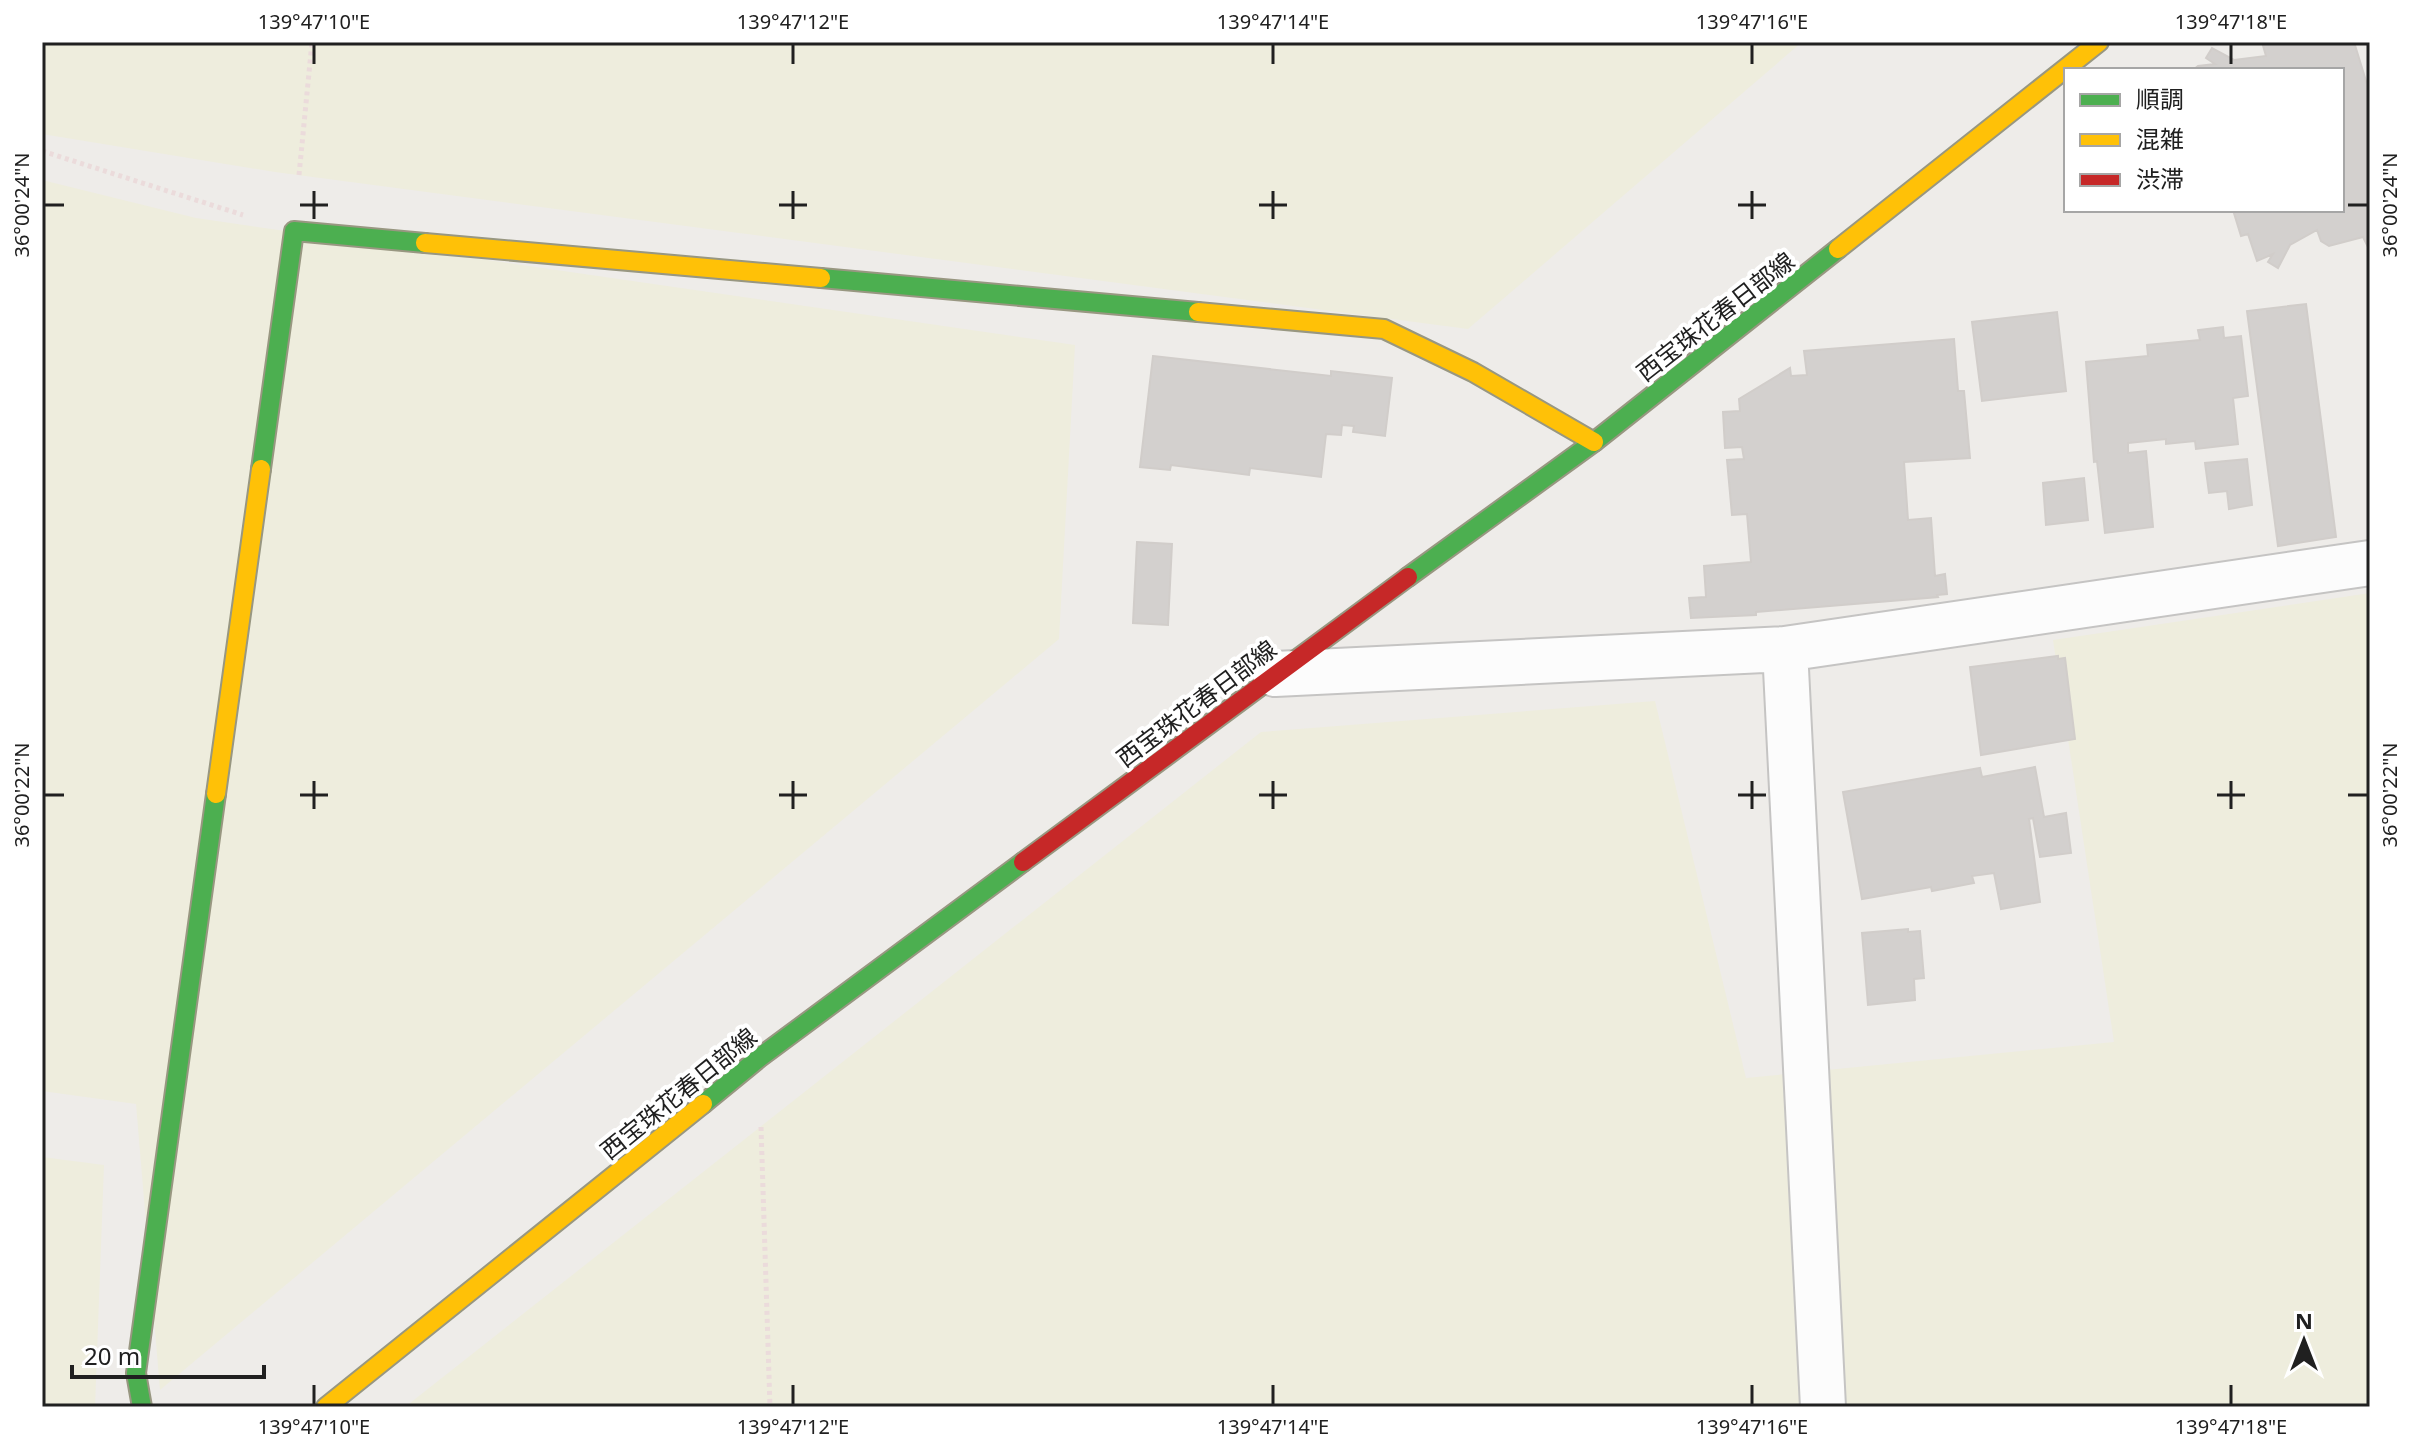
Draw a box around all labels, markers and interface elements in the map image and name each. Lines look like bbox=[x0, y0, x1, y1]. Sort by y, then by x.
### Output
text: 139°47'10"E bbox=[258, 8, 370, 35]
text: 139°47'12"E bbox=[737, 8, 849, 35]
text: 139°47'14"E bbox=[1217, 8, 1329, 35]
text: 139°47'16"E bbox=[1696, 8, 1808, 35]
text: 139°47'18"E bbox=[2175, 8, 2287, 35]
legend bbox=[2064, 68, 2344, 212]
text: 順調 bbox=[2136, 82, 2184, 115]
text: 混雑 bbox=[2136, 122, 2184, 155]
text: 36°00'24"N bbox=[8, 152, 35, 258]
text: 36°00'24"N bbox=[2376, 152, 2403, 258]
text: 渋滞 bbox=[2136, 162, 2184, 195]
street label: 西宝珠花春日部線 bbox=[1629, 244, 1801, 388]
street label: 西宝珠花春日部線 bbox=[1109, 632, 1283, 774]
text: 36°00'22"N bbox=[8, 742, 35, 848]
text: 36°00'22"N bbox=[2376, 742, 2403, 848]
street label: 西宝珠花春日部線 bbox=[593, 1020, 763, 1166]
north arrow bbox=[2264, 1301, 2344, 1381]
text: N bbox=[2295, 1305, 2313, 1335]
scale bar bbox=[72, 1329, 264, 1379]
text: 20 m bbox=[84, 1339, 140, 1372]
text: 139°47'10"E bbox=[258, 1413, 370, 1440]
text: 139°47'12"E bbox=[737, 1413, 849, 1440]
text: 139°47'14"E bbox=[1217, 1413, 1329, 1440]
text: 139°47'16"E bbox=[1696, 1413, 1808, 1440]
text: 139°47'18"E bbox=[2175, 1413, 2287, 1440]

